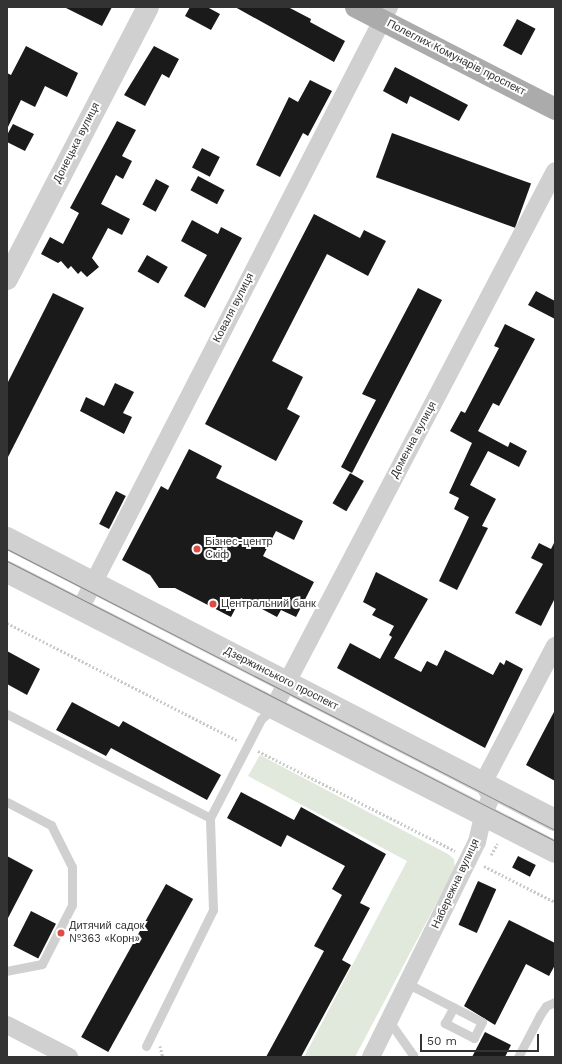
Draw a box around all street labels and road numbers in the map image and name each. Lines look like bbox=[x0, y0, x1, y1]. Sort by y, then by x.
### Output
street label: Полеглих Комунарів проспект bbox=[385, 17, 527, 99]
street label: Донецька вулиця bbox=[51, 101, 103, 185]
street label: Коваля вулиця bbox=[211, 271, 257, 345]
street label: Доменна вулиця bbox=[388, 399, 440, 481]
street label: Дзержинського проспект bbox=[222, 644, 340, 714]
street label: Набережна вулиця bbox=[429, 837, 483, 931]

